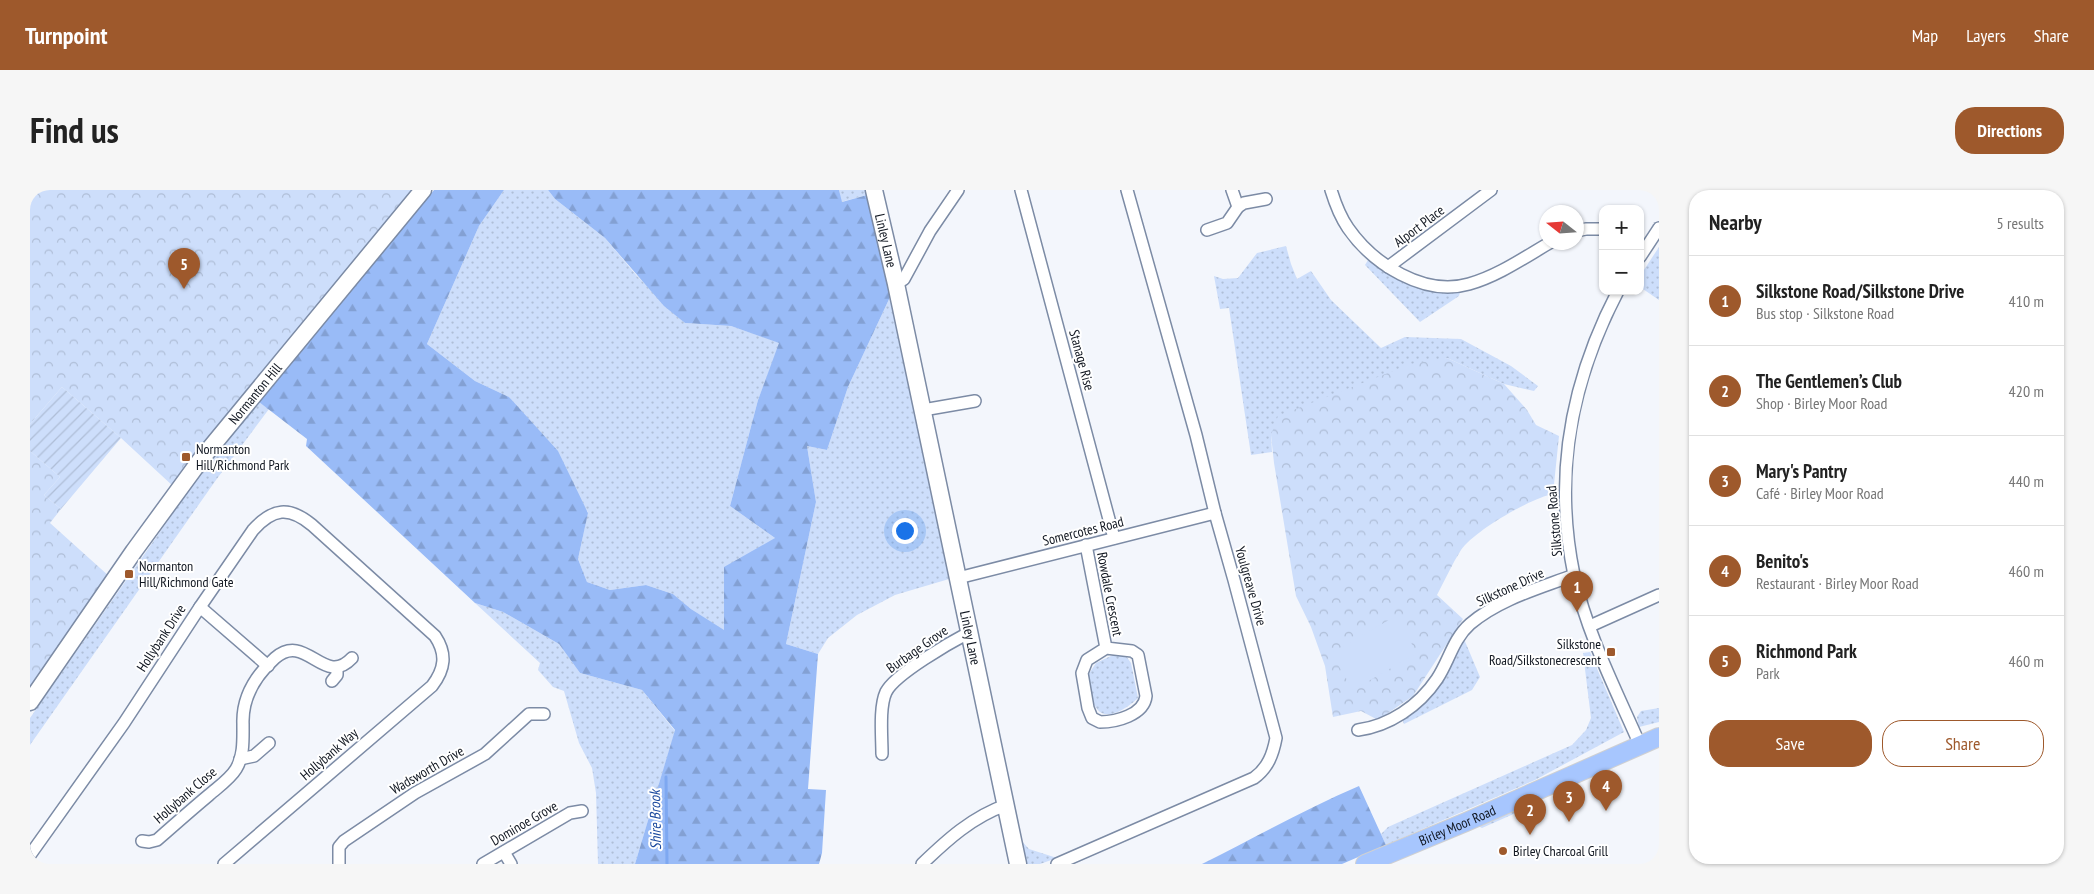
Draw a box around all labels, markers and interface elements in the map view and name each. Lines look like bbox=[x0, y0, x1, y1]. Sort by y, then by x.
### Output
text: Turnpoint bbox=[25, 20, 107, 51]
text: Map bbox=[1912, 24, 1938, 47]
text: Layers bbox=[1966, 24, 2006, 47]
text: Share bbox=[2034, 24, 2069, 47]
text: Find us bbox=[30, 107, 119, 153]
button: Directions bbox=[1955, 107, 2064, 154]
street label: Alport Place bbox=[1390, 201, 1448, 251]
north arrow bbox=[1539, 205, 1584, 250]
map controls bbox=[1599, 205, 1644, 295]
button: + bbox=[1599, 205, 1644, 250]
text: Nearby bbox=[1709, 209, 1762, 236]
street label: Linley Lane bbox=[871, 212, 901, 270]
text: 5 results bbox=[1997, 213, 2044, 233]
pin: 5 bbox=[168, 248, 200, 289]
button: − bbox=[1599, 250, 1644, 295]
text: Silkstone Road/Silkstone Drive bbox=[1756, 279, 1964, 303]
text: 1 bbox=[1721, 291, 1729, 311]
text: 410 m bbox=[2009, 291, 2044, 311]
text: Bus stop · Silkstone Road bbox=[1756, 303, 1894, 323]
street label: Stanage Rise bbox=[1065, 328, 1099, 393]
street label: Normanton Hill bbox=[224, 359, 286, 428]
text: The Gentlemen’s Club bbox=[1756, 369, 1902, 393]
text: 2 bbox=[1721, 381, 1729, 401]
text: 420 m bbox=[2009, 381, 2044, 401]
text: Shop · Birley Moor Road bbox=[1756, 393, 1887, 413]
place label: Normanton Hill/Richmond Park bbox=[196, 440, 290, 474]
marker: Normanton Hill/Richmond Park bbox=[180, 451, 192, 463]
text: Mary's Pantry bbox=[1756, 459, 1847, 483]
text: 3 bbox=[1721, 471, 1729, 491]
text: 440 m bbox=[2009, 471, 2044, 491]
text: Café · Birley Moor Road bbox=[1756, 483, 1884, 503]
street label: Silkstone Road bbox=[1542, 485, 1566, 557]
street label: Somercotes Road bbox=[1041, 512, 1125, 550]
your location bbox=[892, 518, 918, 544]
street label: Youlgreave Drive bbox=[1231, 544, 1271, 628]
text: Benito's bbox=[1756, 549, 1809, 573]
street label: Rowdale Crescent bbox=[1093, 550, 1127, 638]
place label: Normanton Hill/Richmond Gate bbox=[139, 557, 234, 591]
text: 4 bbox=[1721, 561, 1729, 581]
text: 460 m bbox=[2009, 561, 2044, 581]
street label: Silkstone Drive bbox=[1473, 563, 1547, 610]
marker: Normanton Hill/Richmond Gate bbox=[123, 568, 135, 580]
pin: 1 bbox=[1561, 571, 1593, 612]
text: Restaurant · Birley Moor Road bbox=[1756, 573, 1919, 593]
street label: Hollybank Drive bbox=[133, 601, 190, 675]
street label: Linley Lane bbox=[956, 609, 985, 667]
street label: Burbage Grove bbox=[883, 621, 951, 677]
place label: Silkstone Road/Silkstonecrescent bbox=[1489, 635, 1601, 669]
text: Richmond Park bbox=[1756, 639, 1857, 663]
marker: Silkstone Road/Silkstonecrescent bbox=[1605, 646, 1617, 658]
text: 5 bbox=[1721, 651, 1729, 671]
text: 460 m bbox=[2009, 651, 2044, 671]
text: Park bbox=[1756, 663, 1780, 683]
button: Save bbox=[1709, 720, 1872, 767]
button: Share bbox=[1882, 720, 2044, 767]
street label: Hollybank Way bbox=[296, 724, 362, 784]
street label: Wadsworth Drive bbox=[387, 742, 467, 798]
street label: Hollybank Close bbox=[150, 763, 220, 827]
pin: 4 bbox=[1590, 770, 1622, 811]
pin: 3 bbox=[1553, 781, 1585, 822]
water label: Shire Brook bbox=[645, 788, 665, 850]
pin: 2 bbox=[1514, 794, 1546, 835]
street label: Dominoe Grove bbox=[487, 797, 561, 849]
street label: Birley Moor Road bbox=[1416, 801, 1499, 850]
place label: Birley Charcoal Grill bbox=[1513, 842, 1609, 860]
marker: Birley Charcoal Grill bbox=[1497, 845, 1509, 857]

